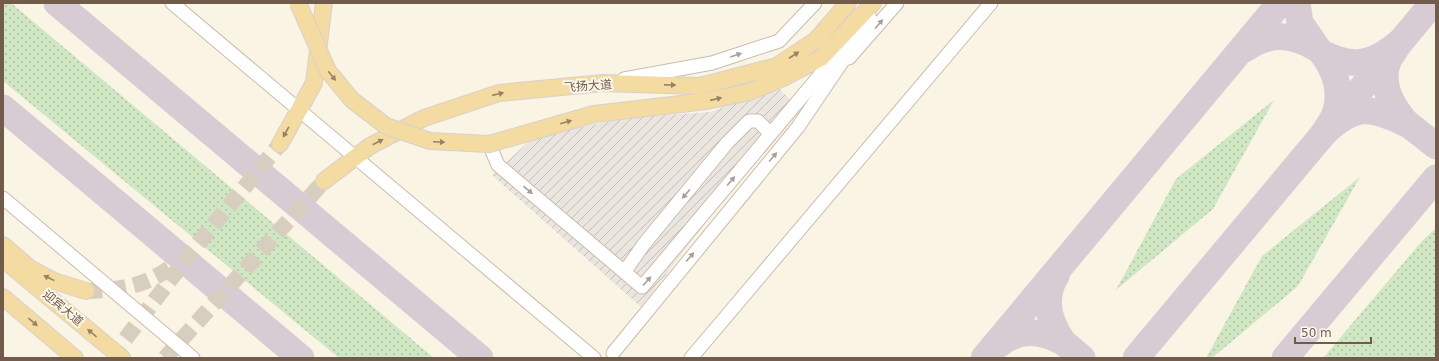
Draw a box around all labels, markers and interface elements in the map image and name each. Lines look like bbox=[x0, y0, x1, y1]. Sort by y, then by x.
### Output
one-way arrow bbox=[875, 19, 884, 29]
one-way arrow bbox=[789, 51, 799, 59]
one-way arrow bbox=[731, 52, 743, 58]
one-way arrow bbox=[328, 71, 336, 81]
street label: 飞扬大道 bbox=[564, 77, 612, 95]
one-way arrow bbox=[664, 82, 677, 88]
one-way arrow bbox=[492, 90, 505, 96]
one-way arrow bbox=[710, 96, 722, 102]
one-way arrow bbox=[561, 119, 573, 125]
one-way arrow bbox=[283, 126, 290, 138]
one-way arrow bbox=[433, 138, 445, 145]
one-way arrow bbox=[372, 139, 384, 145]
one-way arrow bbox=[769, 151, 778, 162]
one-way arrow bbox=[727, 176, 736, 187]
one-way arrow bbox=[522, 185, 533, 194]
one-way arrow bbox=[681, 189, 690, 199]
one-way arrow bbox=[686, 252, 695, 263]
one-way arrow bbox=[44, 275, 55, 281]
one-way arrow bbox=[643, 275, 652, 286]
street label: 迎宾大道 bbox=[40, 287, 86, 329]
one-way arrow bbox=[27, 318, 38, 327]
scale bar bbox=[1295, 319, 1371, 345]
text: 50 m bbox=[1301, 326, 1332, 340]
one-way arrow bbox=[87, 329, 97, 337]

